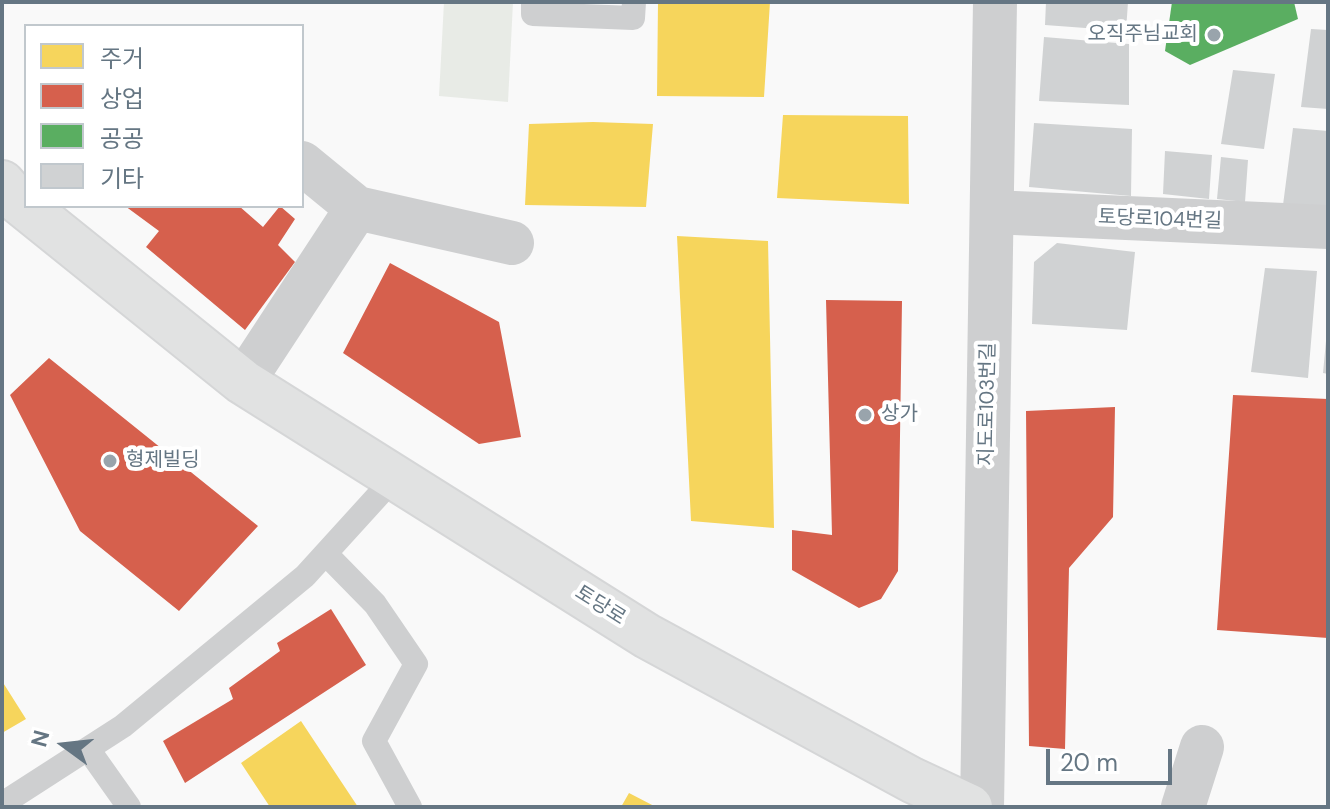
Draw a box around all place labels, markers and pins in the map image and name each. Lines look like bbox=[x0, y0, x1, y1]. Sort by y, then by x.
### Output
place label: 오직주님교회 bbox=[1088, 23, 1198, 47]
marker: 오직주님교회 bbox=[1205, 26, 1223, 44]
place label: 상가 bbox=[881, 403, 918, 427]
marker: 상가 bbox=[856, 406, 874, 424]
place label: 형제빌딩 bbox=[126, 449, 200, 473]
marker: 형제빌딩 bbox=[101, 452, 119, 470]

